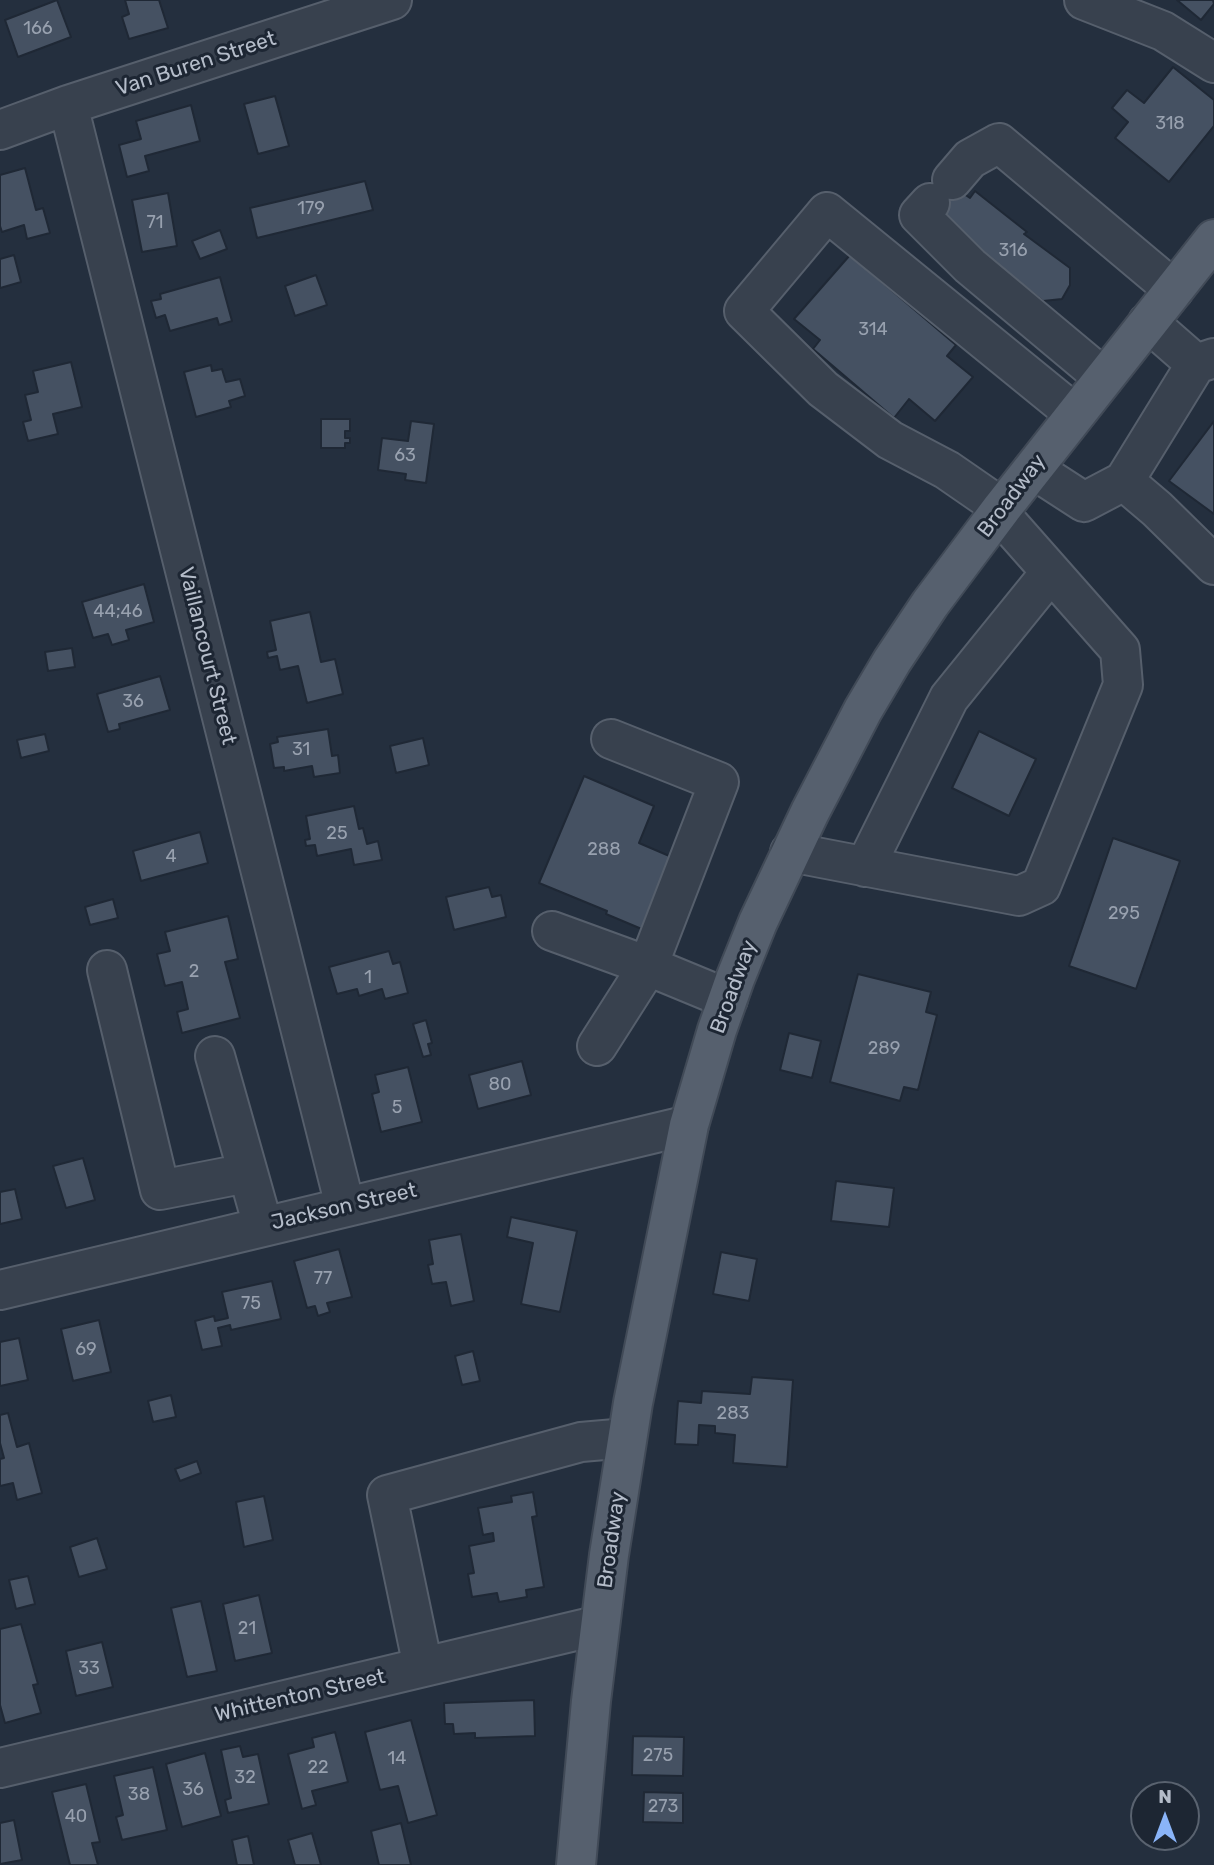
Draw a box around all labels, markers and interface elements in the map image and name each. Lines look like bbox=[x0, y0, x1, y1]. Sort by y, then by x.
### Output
house number: 166 bbox=[23, 18, 53, 40]
street label: Van Buren Street bbox=[113, 26, 279, 102]
house number: 318 bbox=[1155, 113, 1185, 135]
house number: 179 bbox=[297, 198, 325, 220]
house number: 71 bbox=[147, 212, 163, 234]
house number: 316 bbox=[998, 240, 1028, 262]
house number: 314 bbox=[858, 319, 888, 341]
house number: 63 bbox=[394, 445, 416, 467]
street label: Broadway bbox=[973, 450, 1051, 542]
street label: Vaillancourt Street bbox=[173, 565, 241, 747]
house number: 44;46 bbox=[93, 601, 143, 623]
house number: 36 bbox=[122, 691, 144, 713]
house number: 31 bbox=[292, 739, 310, 761]
house number: 25 bbox=[326, 823, 348, 845]
house number: 288 bbox=[587, 839, 621, 861]
house number: 4 bbox=[165, 846, 177, 868]
house number: 295 bbox=[1108, 903, 1140, 925]
street label: Broadway bbox=[706, 937, 762, 1037]
house number: 2 bbox=[189, 961, 199, 983]
house number: 1 bbox=[364, 967, 372, 989]
house number: 289 bbox=[868, 1038, 900, 1060]
house number: 80 bbox=[489, 1074, 511, 1096]
house number: 5 bbox=[392, 1097, 402, 1119]
street label: Jackson Street bbox=[269, 1178, 419, 1236]
house number: 77 bbox=[314, 1268, 332, 1290]
house number: 75 bbox=[241, 1293, 261, 1315]
house number: 69 bbox=[75, 1339, 97, 1361]
house number: 283 bbox=[717, 1403, 749, 1425]
street label: Broadway bbox=[593, 1490, 631, 1590]
house number: 21 bbox=[238, 1618, 256, 1640]
house number: 33 bbox=[78, 1658, 100, 1680]
street label: Whittenton Street bbox=[212, 1664, 388, 1728]
house number: 275 bbox=[643, 1745, 673, 1767]
house number: 14 bbox=[388, 1748, 406, 1770]
house number: 22 bbox=[307, 1757, 329, 1779]
house number: 32 bbox=[234, 1767, 256, 1789]
house number: 36 bbox=[182, 1779, 204, 1801]
north arrow bbox=[1130, 1781, 1200, 1851]
house number: 38 bbox=[128, 1784, 150, 1806]
text: N bbox=[1158, 1785, 1172, 1808]
house number: 273 bbox=[648, 1796, 678, 1818]
house number: 40 bbox=[65, 1806, 87, 1828]

